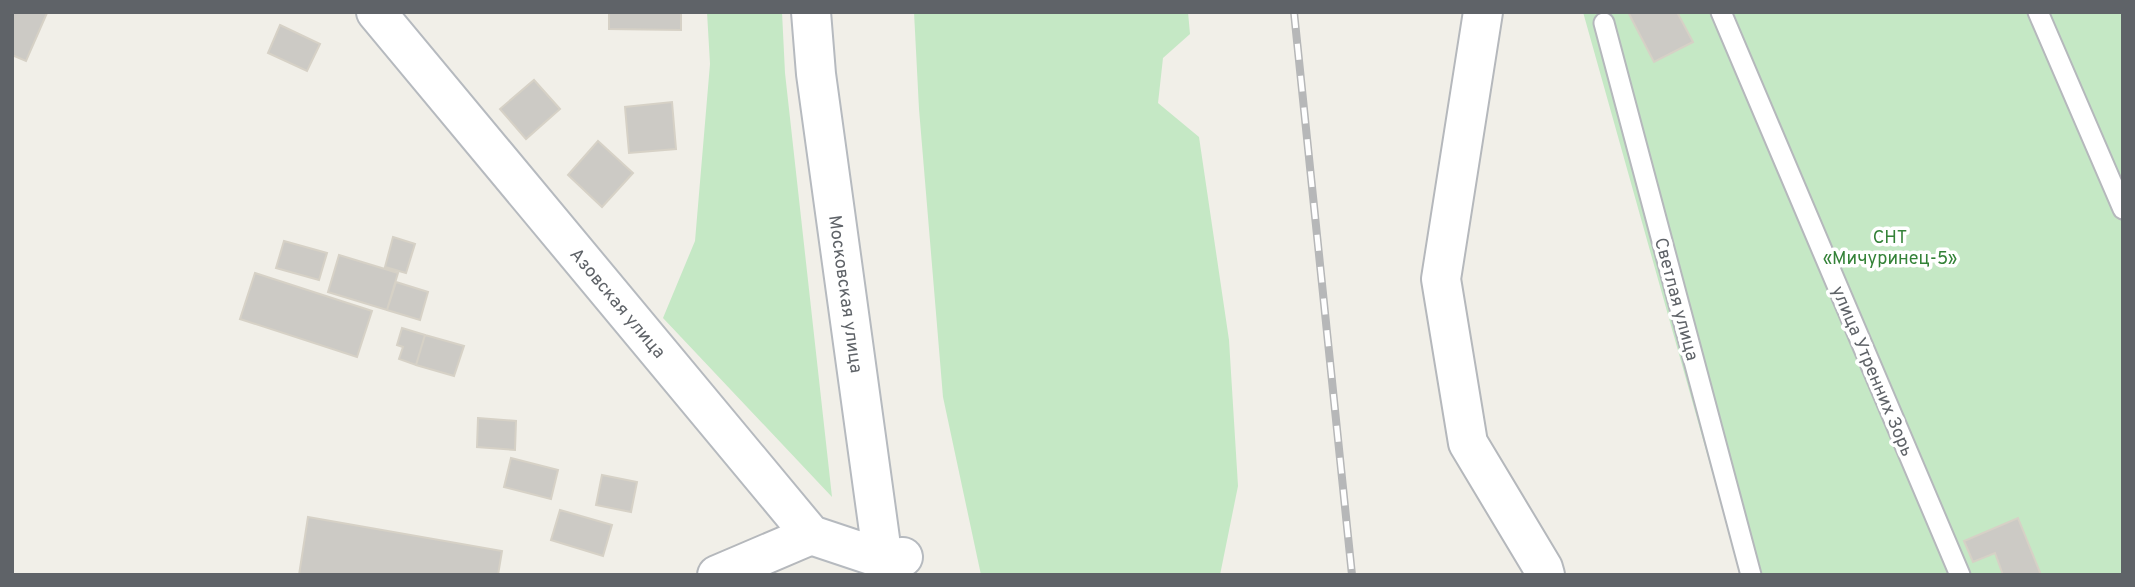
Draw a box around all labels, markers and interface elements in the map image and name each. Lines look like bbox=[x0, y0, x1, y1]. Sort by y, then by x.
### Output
street label: Московская улица bbox=[822, 214, 867, 375]
park label: СНТ «Мичуринец-5» bbox=[1823, 227, 1957, 271]
street label: Светлая улица bbox=[1648, 235, 1703, 363]
street label: Азовская улица bbox=[564, 244, 670, 364]
street label: улица Утренних Зорь bbox=[1825, 283, 1918, 460]

